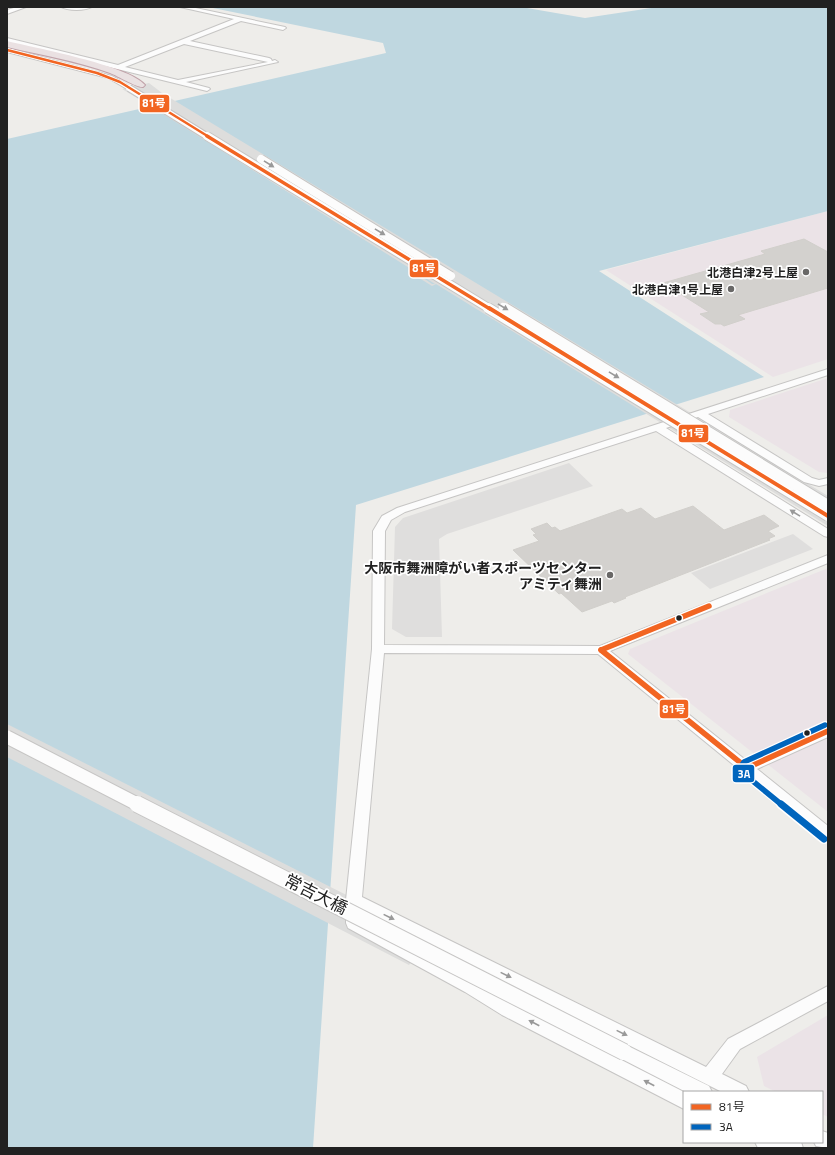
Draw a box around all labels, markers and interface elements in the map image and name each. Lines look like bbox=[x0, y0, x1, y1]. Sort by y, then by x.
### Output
line badge: 81号 bbox=[139, 94, 170, 113]
text: 81号 bbox=[142, 95, 166, 111]
one-way arrow bbox=[264, 160, 274, 168]
one-way arrow bbox=[375, 228, 385, 236]
line badge: 81号 bbox=[409, 259, 439, 278]
text: 81号 bbox=[412, 260, 436, 276]
place label: 北港白津2号上屋 bbox=[707, 263, 798, 282]
marker: 北港白津2号上屋 bbox=[801, 267, 811, 277]
place label: 北港白津1号上屋 bbox=[632, 280, 723, 299]
marker: 北港白津1号上屋 bbox=[726, 284, 736, 294]
one-way arrow bbox=[498, 303, 508, 311]
one-way arrow bbox=[608, 371, 620, 378]
line badge: 81号 bbox=[678, 424, 709, 443]
text: 81号 bbox=[681, 425, 705, 441]
one-way arrow bbox=[790, 509, 800, 517]
place label: 大阪市舞洲障がい者スポーツセンター アミティ舞洲 bbox=[364, 557, 602, 594]
marker: 大阪市舞洲障がい者スポーツセンター アミティ舞洲 bbox=[605, 570, 615, 580]
unlabelled marker bbox=[674, 613, 684, 623]
line badge: 81号 bbox=[659, 699, 689, 719]
text: 81号 bbox=[662, 701, 686, 717]
unlabelled marker bbox=[802, 728, 812, 738]
line badge: 3A bbox=[732, 764, 755, 783]
text: 3A bbox=[738, 766, 751, 782]
street label: 常吉大橋 bbox=[280, 867, 352, 921]
one-way arrow bbox=[383, 914, 395, 920]
one-way arrow bbox=[500, 972, 511, 978]
one-way arrow bbox=[528, 1020, 540, 1027]
one-way arrow bbox=[616, 1030, 628, 1036]
one-way arrow bbox=[644, 1080, 655, 1087]
legend bbox=[683, 1091, 823, 1143]
text: 81号 bbox=[719, 1097, 744, 1116]
text: 3A bbox=[719, 1117, 733, 1136]

